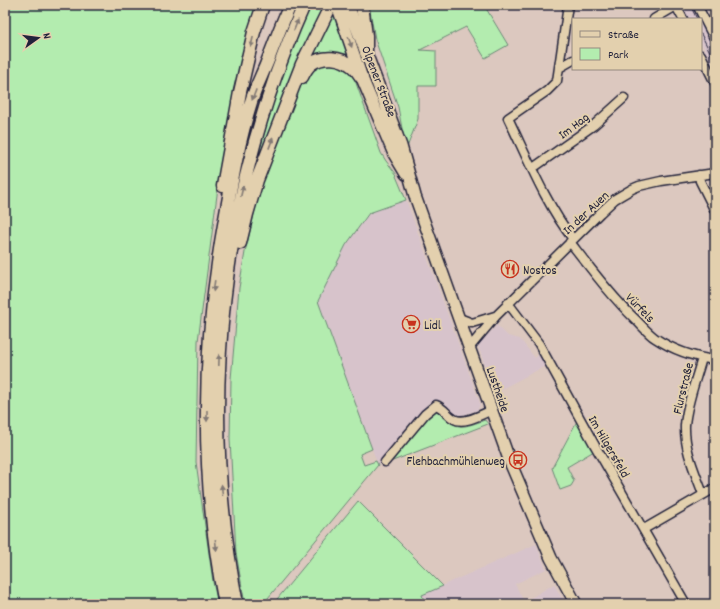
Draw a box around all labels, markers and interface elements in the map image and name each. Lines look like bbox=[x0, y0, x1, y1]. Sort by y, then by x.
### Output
north arrow bbox=[18, 18, 58, 58]
one-way arrow bbox=[293, 18, 299, 30]
legend bbox=[572, 18, 702, 70]
text: Straße bbox=[608, 27, 639, 44]
text: N bbox=[37, 31, 54, 41]
one-way arrow bbox=[248, 36, 254, 49]
one-way arrow bbox=[347, 36, 353, 48]
street label: Olpener Straße bbox=[355, 43, 400, 121]
text: Park bbox=[608, 47, 629, 64]
one-way arrow bbox=[251, 89, 257, 101]
street label: Im Hag bbox=[555, 109, 594, 145]
one-way arrow bbox=[269, 137, 275, 149]
one-way arrow bbox=[240, 184, 246, 197]
street label: In der Auen bbox=[559, 187, 614, 240]
restaurant icon: Nostos bbox=[500, 259, 520, 279]
place label: Nostos bbox=[523, 262, 557, 281]
one-way arrow bbox=[211, 280, 217, 292]
street label: Vürfels bbox=[620, 289, 658, 328]
supermarket icon: Lidl bbox=[401, 314, 421, 334]
place label: Lidl bbox=[424, 317, 441, 336]
one-way arrow bbox=[216, 353, 222, 366]
street label: Flurstraße bbox=[669, 361, 700, 416]
street label: Lustheide bbox=[480, 364, 513, 415]
one-way arrow bbox=[204, 410, 210, 423]
street label: Im Hilgersfeld bbox=[582, 413, 633, 482]
bus stop icon: Flehbachmühlenweg bbox=[508, 450, 528, 470]
place label: Flehbachmühlenweg bbox=[406, 453, 505, 472]
one-way arrow bbox=[218, 484, 225, 496]
one-way arrow bbox=[213, 539, 219, 551]

